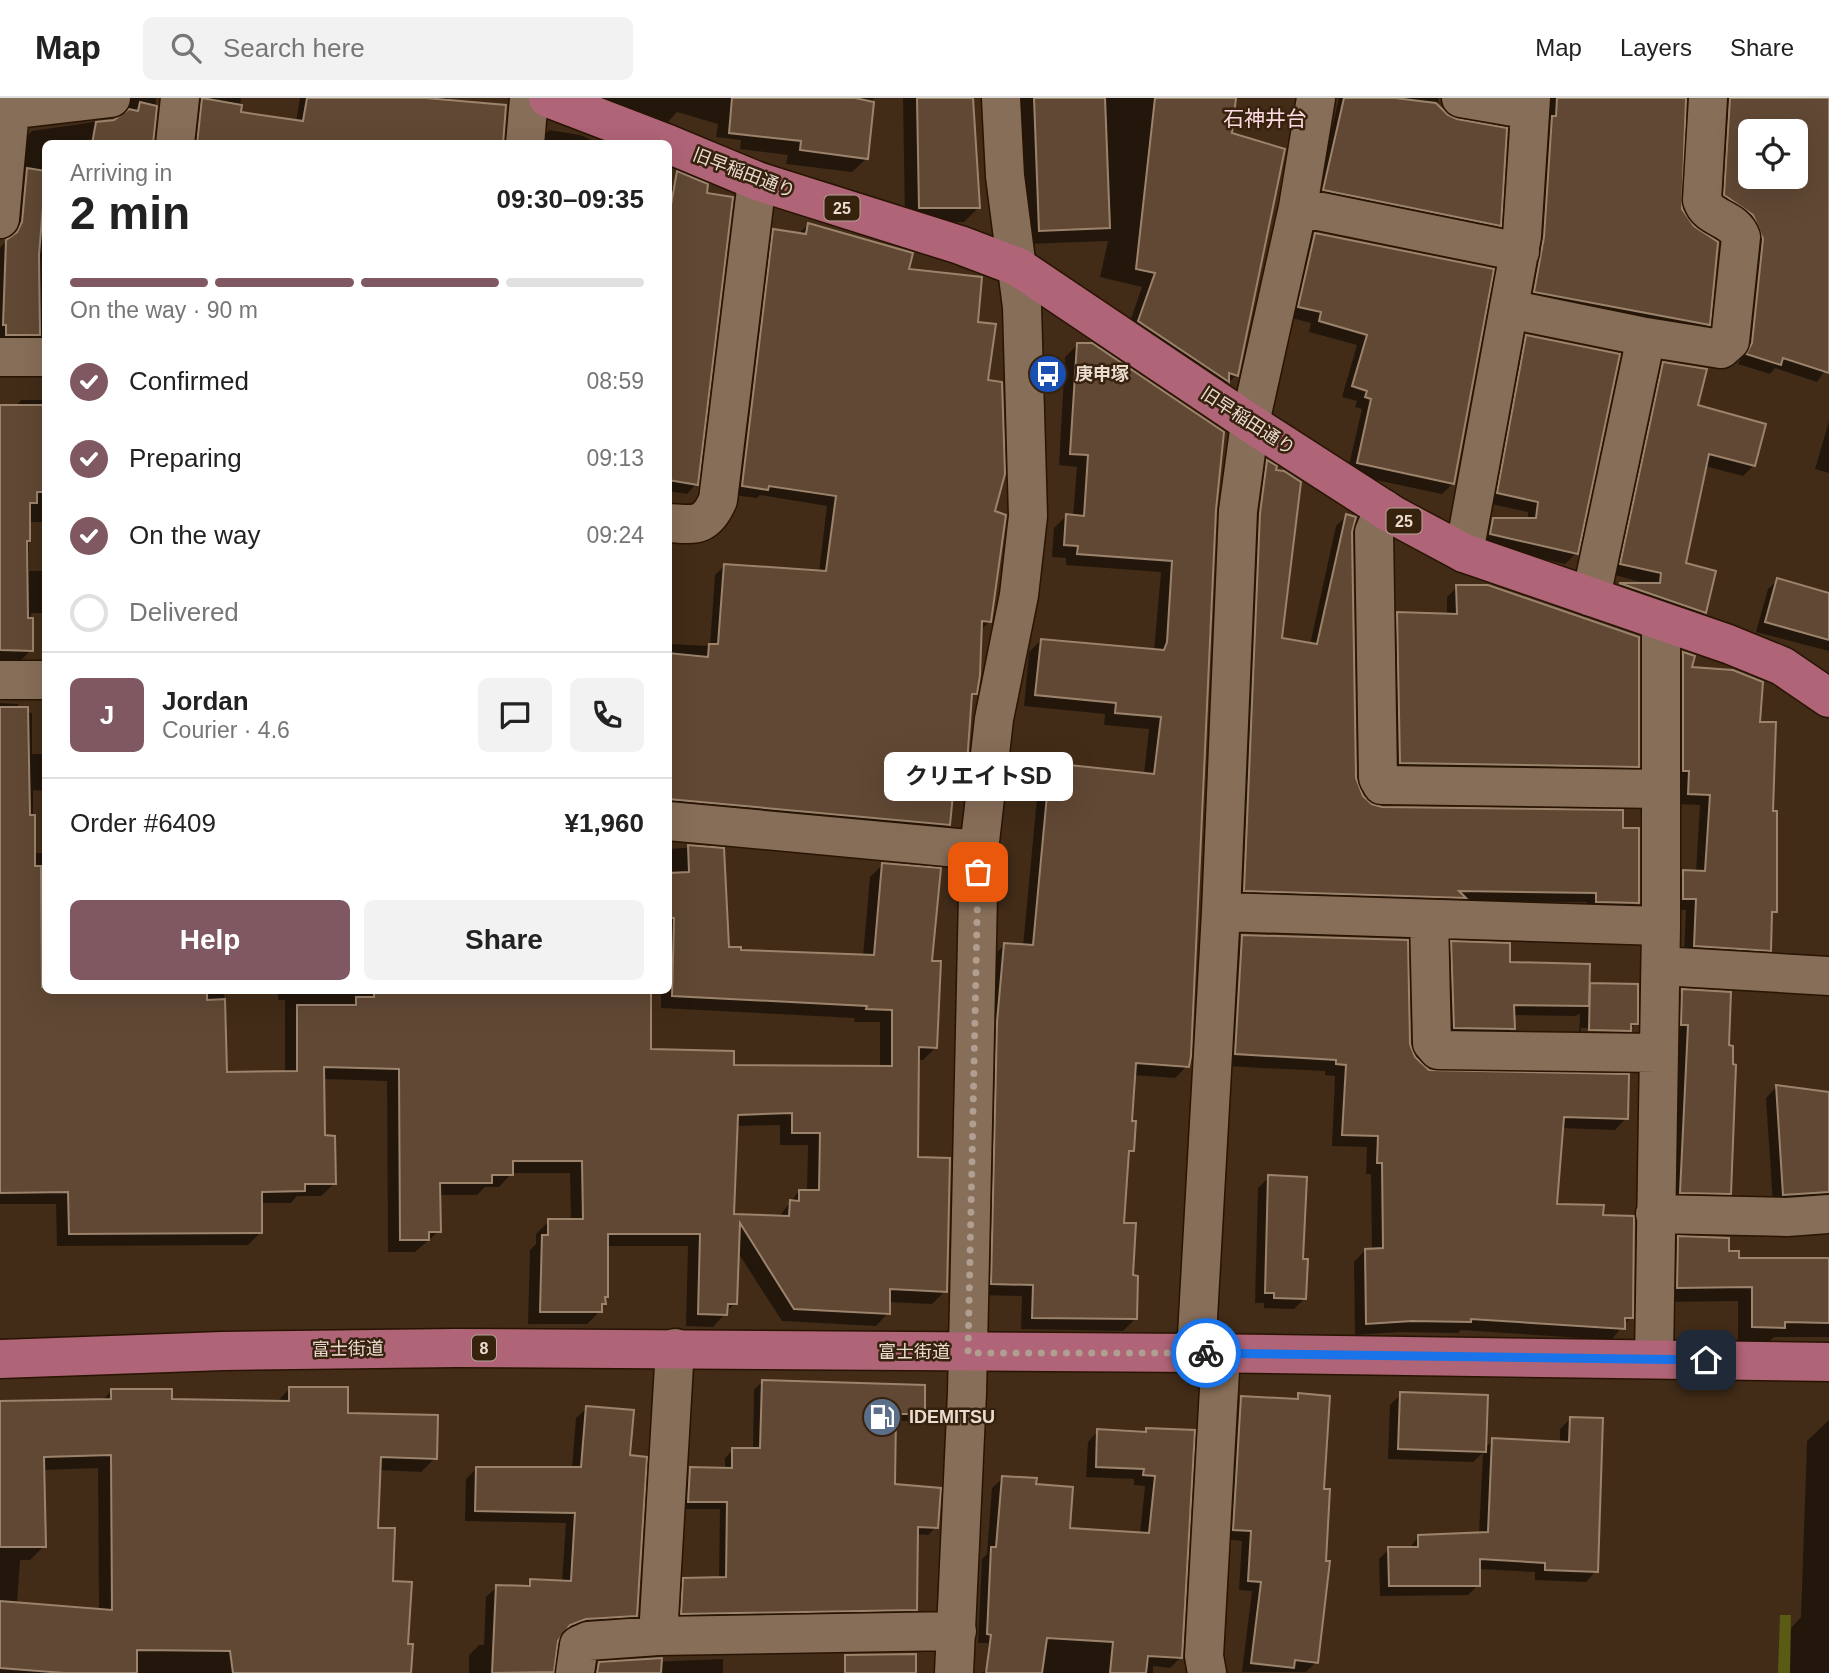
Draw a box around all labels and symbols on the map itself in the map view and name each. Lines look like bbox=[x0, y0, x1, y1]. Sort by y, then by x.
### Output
district label: 石神井台 bbox=[1223, 107, 1307, 130]
street label: 旧早稲田通り bbox=[690, 144, 798, 202]
road number: 25 bbox=[824, 195, 860, 220]
bus stop icon: 庚申塚 bbox=[1027, 353, 1069, 395]
place label: 庚申塚 bbox=[1075, 364, 1129, 384]
street label: 旧早稲田通り bbox=[1197, 383, 1299, 459]
road number: 25 bbox=[1386, 508, 1422, 534]
callout: クリエイトSD bbox=[884, 753, 1072, 802]
pin bbox=[948, 842, 1008, 902]
courier bbox=[1171, 1318, 1241, 1388]
pin bbox=[1676, 1330, 1736, 1390]
road number: 8 bbox=[472, 1336, 496, 1360]
street label: 富士街道 bbox=[312, 1338, 384, 1360]
street label: 富士街道 bbox=[878, 1342, 950, 1362]
fuel station icon: IDEMITSU bbox=[861, 1396, 903, 1438]
place label: IDEMITSU bbox=[909, 1407, 995, 1427]

